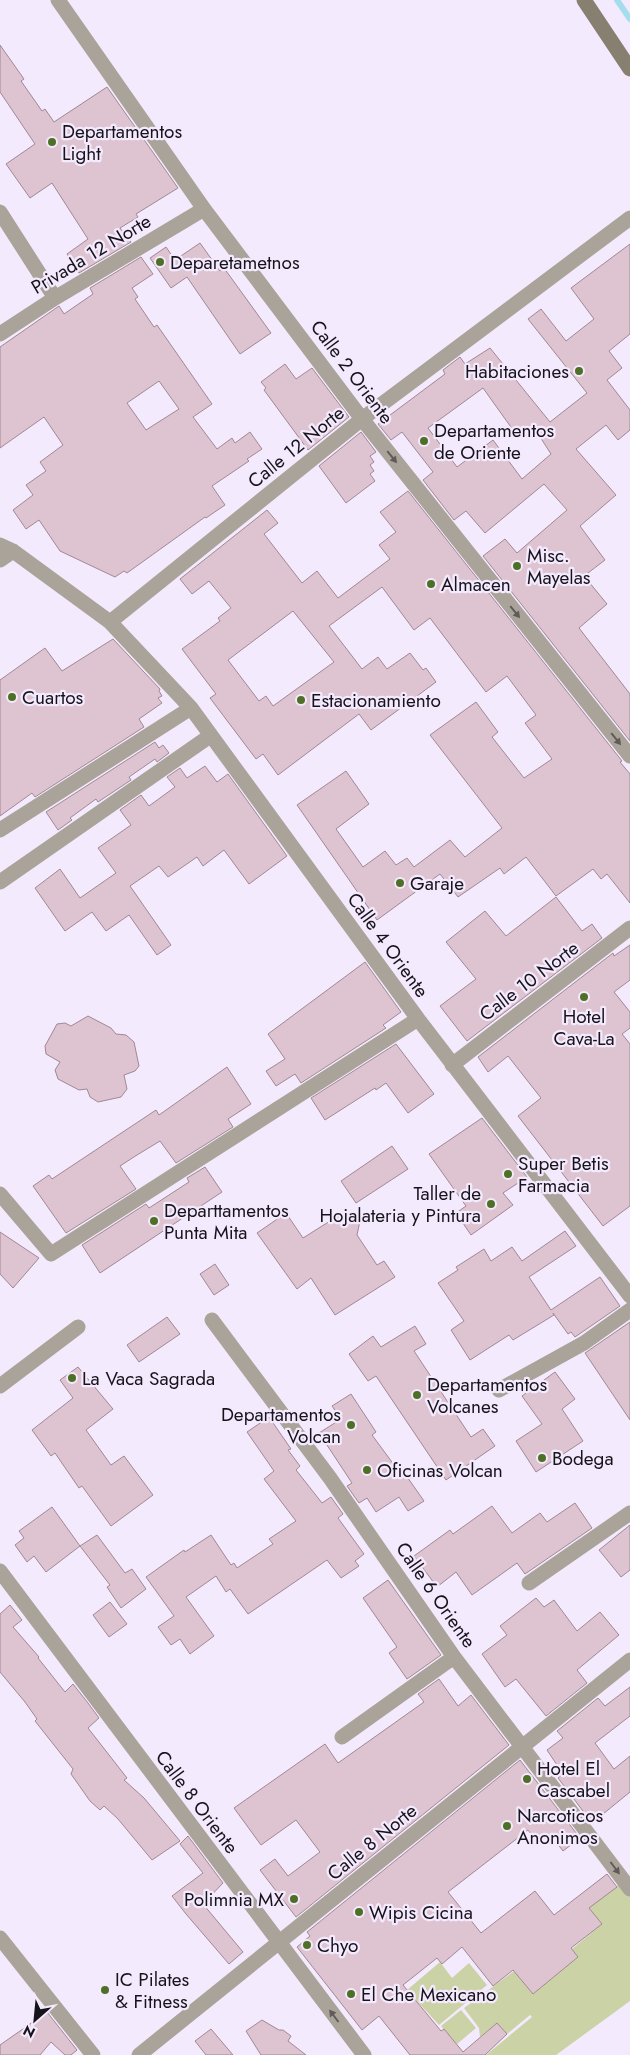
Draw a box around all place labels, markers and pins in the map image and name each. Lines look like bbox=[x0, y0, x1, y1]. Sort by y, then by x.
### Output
place label: Departamentos Light bbox=[62, 118, 182, 167]
marker: Departamentos Light bbox=[46, 136, 58, 148]
place label: Deparetametnos bbox=[170, 249, 300, 276]
marker: Deparetametnos bbox=[154, 256, 166, 268]
place label: Habitaciones bbox=[465, 358, 569, 385]
marker: Habitaciones bbox=[573, 365, 585, 377]
place label: Departamentos de Oriente bbox=[434, 417, 554, 466]
marker: Departamentos de Oriente bbox=[418, 435, 430, 447]
place label: Misc. Mayelas bbox=[527, 542, 591, 591]
marker: Misc. Mayelas bbox=[511, 560, 523, 572]
place label: Almacen bbox=[441, 571, 511, 598]
marker: Almacen bbox=[425, 578, 437, 590]
place label: Cuartos bbox=[22, 684, 84, 711]
place label: Estacionamiento bbox=[311, 687, 441, 714]
marker: Cuartos bbox=[6, 691, 18, 703]
marker: Estacionamiento bbox=[295, 694, 307, 706]
place label: Garaje bbox=[410, 870, 464, 897]
marker: Garaje bbox=[394, 877, 406, 889]
marker: Hotel Cava-La bbox=[578, 991, 590, 1003]
place label: Hotel Cava-La bbox=[553, 1003, 615, 1052]
place label: Super Betis Farmacia bbox=[518, 1150, 609, 1199]
marker: Super Betis Farmacia bbox=[502, 1168, 514, 1180]
place label: Taller de Hojalateria y Pintura bbox=[319, 1180, 481, 1229]
place label: Departtamentos Punta Mita bbox=[164, 1197, 289, 1246]
marker: Taller de Hojalateria y Pintura bbox=[485, 1198, 497, 1210]
marker: Departtamentos Punta Mita bbox=[148, 1215, 160, 1227]
place label: La Vaca Sagrada bbox=[82, 1365, 215, 1392]
place label: Departamentos Volcanes bbox=[427, 1371, 547, 1420]
marker: La Vaca Sagrada bbox=[66, 1372, 78, 1384]
marker: Departamentos Volcanes bbox=[411, 1389, 423, 1401]
place label: Departamentos Volcan bbox=[221, 1401, 341, 1450]
marker: Departamentos Volcan bbox=[345, 1419, 357, 1431]
place label: Bodega bbox=[552, 1445, 614, 1472]
marker: Bodega bbox=[536, 1452, 548, 1464]
place label: Oficinas Volcan bbox=[377, 1457, 503, 1484]
marker: Oficinas Volcan bbox=[361, 1464, 373, 1476]
place label: Hotel El Cascabel bbox=[537, 1755, 610, 1804]
marker: Hotel El Cascabel bbox=[521, 1773, 533, 1785]
place label: Narcoticos Anonimos bbox=[517, 1802, 604, 1851]
marker: Narcoticos Anonimos bbox=[501, 1820, 513, 1832]
place label: Polimnia MX bbox=[184, 1886, 284, 1913]
marker: Polimnia MX bbox=[288, 1893, 300, 1905]
place label: Wipis Cicina bbox=[369, 1899, 473, 1926]
marker: Wipis Cicina bbox=[353, 1906, 365, 1918]
place label: Chyo bbox=[317, 1932, 358, 1959]
marker: Chyo bbox=[301, 1939, 313, 1951]
place label: IC Pilates & Fitness bbox=[115, 1966, 190, 2015]
place label: El Che Mexicano bbox=[361, 1981, 496, 2008]
marker: IC Pilates & Fitness bbox=[99, 1984, 111, 1996]
marker: El Che Mexicano bbox=[345, 1988, 357, 2000]

